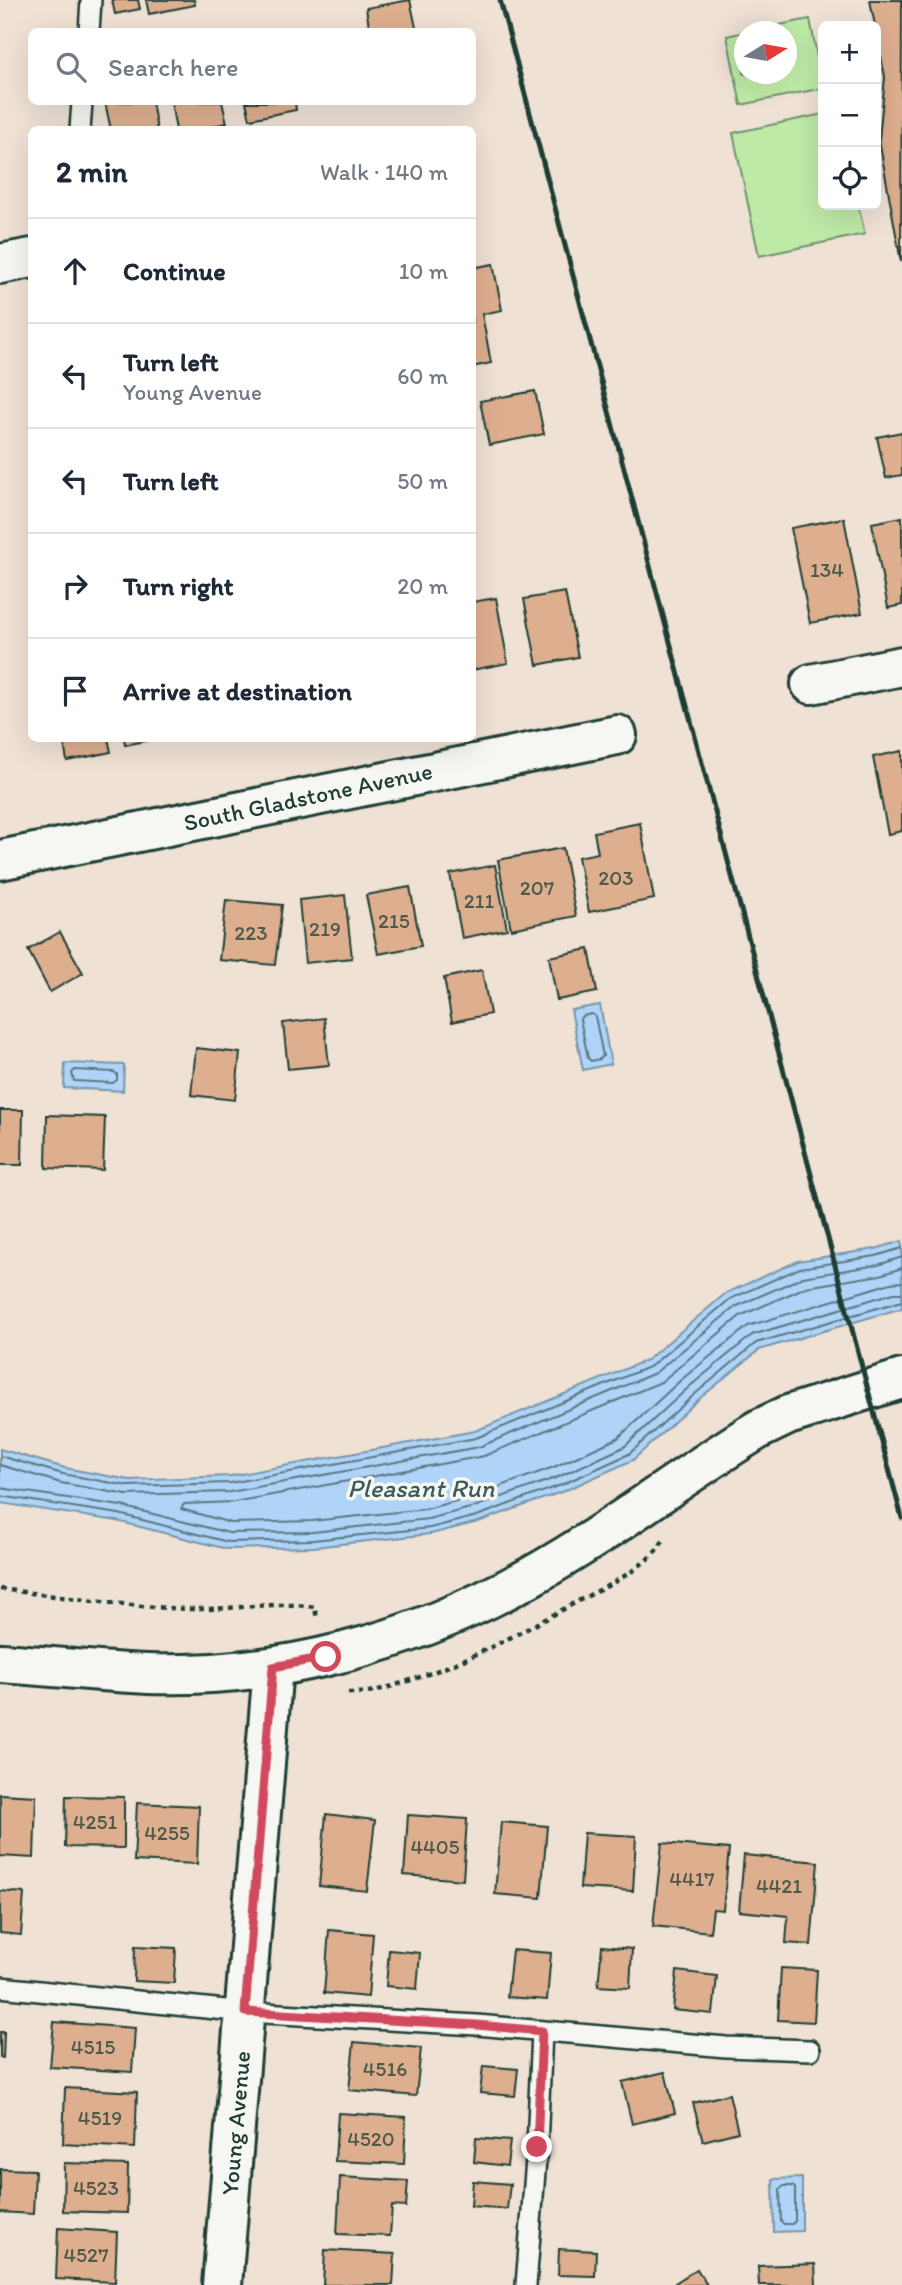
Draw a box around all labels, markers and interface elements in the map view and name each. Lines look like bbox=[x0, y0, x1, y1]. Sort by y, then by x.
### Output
north arrow bbox=[734, 21, 797, 84]
map controls bbox=[818, 21, 881, 210]
button: + bbox=[818, 21, 881, 84]
search box bbox=[28, 28, 476, 105]
icon: search bbox=[52, 48, 90, 86]
text: Search here bbox=[108, 51, 238, 83]
button: − bbox=[818, 84, 881, 147]
button: locate bbox=[818, 147, 881, 210]
text: 2 min bbox=[56, 153, 127, 190]
text: Walk · 140 m bbox=[320, 158, 448, 186]
icon: ahead bbox=[56, 252, 94, 290]
text: Continue bbox=[123, 255, 226, 287]
text: 10 m bbox=[399, 257, 448, 285]
text: Turn left bbox=[123, 346, 219, 378]
icon: left bbox=[56, 357, 94, 395]
text: 60 m bbox=[397, 362, 448, 390]
text: Young Avenue bbox=[123, 378, 262, 406]
icon: left bbox=[56, 462, 94, 500]
text: Turn left bbox=[123, 465, 219, 497]
text: 50 m bbox=[397, 467, 448, 495]
house number: 134 bbox=[810, 557, 844, 582]
icon: right bbox=[56, 567, 94, 605]
text: Turn right bbox=[123, 570, 234, 602]
text: 20 m bbox=[397, 572, 448, 600]
icon: arrive bbox=[56, 672, 94, 710]
text: Arrive at destination bbox=[123, 675, 352, 707]
street label: South Gladstone Avenue bbox=[181, 756, 435, 837]
house number: 203 bbox=[598, 865, 634, 890]
house number: 207 bbox=[520, 875, 554, 900]
house number: 211 bbox=[464, 888, 495, 913]
house number: 215 bbox=[378, 908, 410, 933]
house number: 219 bbox=[309, 916, 341, 941]
house number: 223 bbox=[234, 920, 268, 945]
water label: Pleasant Run bbox=[348, 1472, 495, 1504]
route start bbox=[310, 1641, 341, 1672]
house number: 4251 bbox=[73, 1809, 117, 1834]
house number: 4255 bbox=[144, 1820, 190, 1845]
house number: 4405 bbox=[410, 1834, 460, 1859]
house number: 4417 bbox=[669, 1866, 715, 1891]
house number: 4421 bbox=[756, 1873, 802, 1898]
house number: 4515 bbox=[71, 2034, 115, 2059]
street label: Young Avenue bbox=[215, 2050, 256, 2196]
house number: 4516 bbox=[363, 2056, 407, 2081]
house number: 4519 bbox=[78, 2105, 122, 2130]
house number: 4520 bbox=[347, 2126, 395, 2151]
route end bbox=[521, 2131, 552, 2162]
house number: 4523 bbox=[73, 2175, 119, 2200]
house number: 4527 bbox=[63, 2242, 109, 2267]

